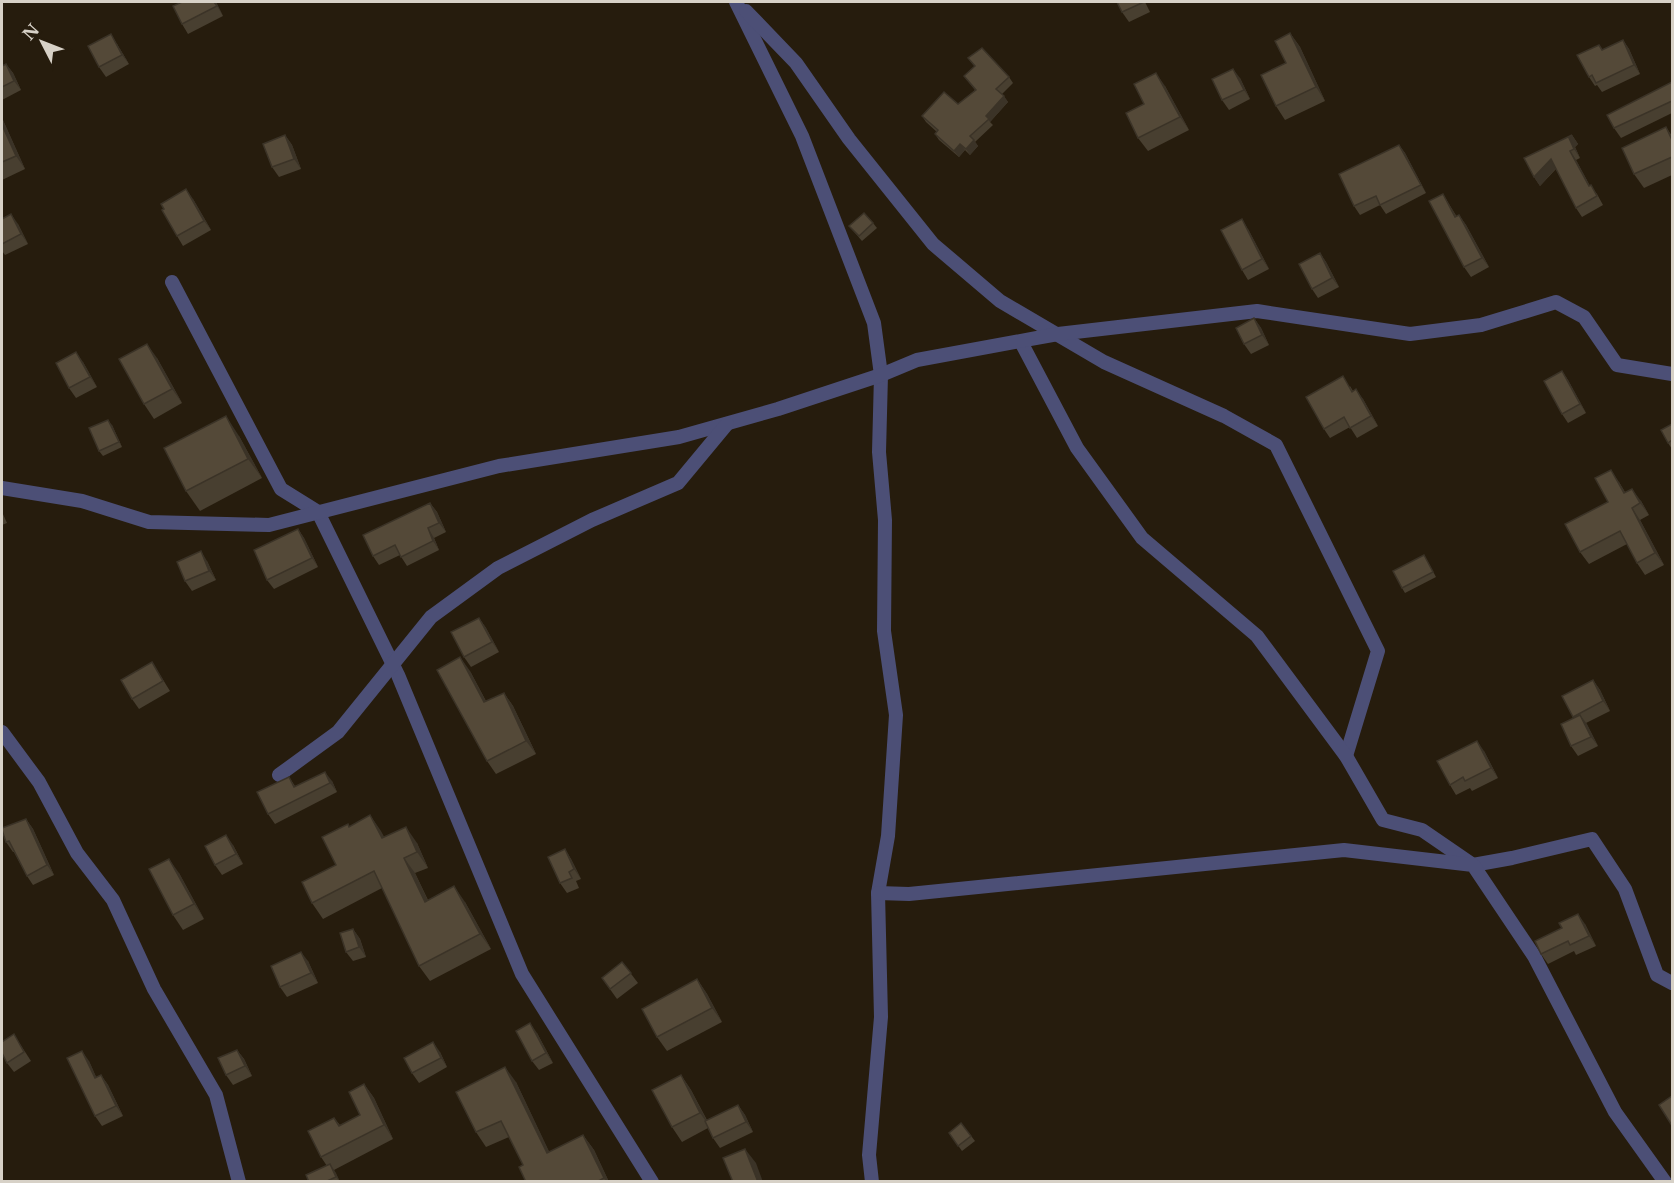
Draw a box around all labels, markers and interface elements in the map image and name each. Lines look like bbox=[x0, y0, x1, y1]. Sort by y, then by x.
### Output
north arrow bbox=[12, 12, 72, 72]
text: N bbox=[18, 20, 43, 44]

